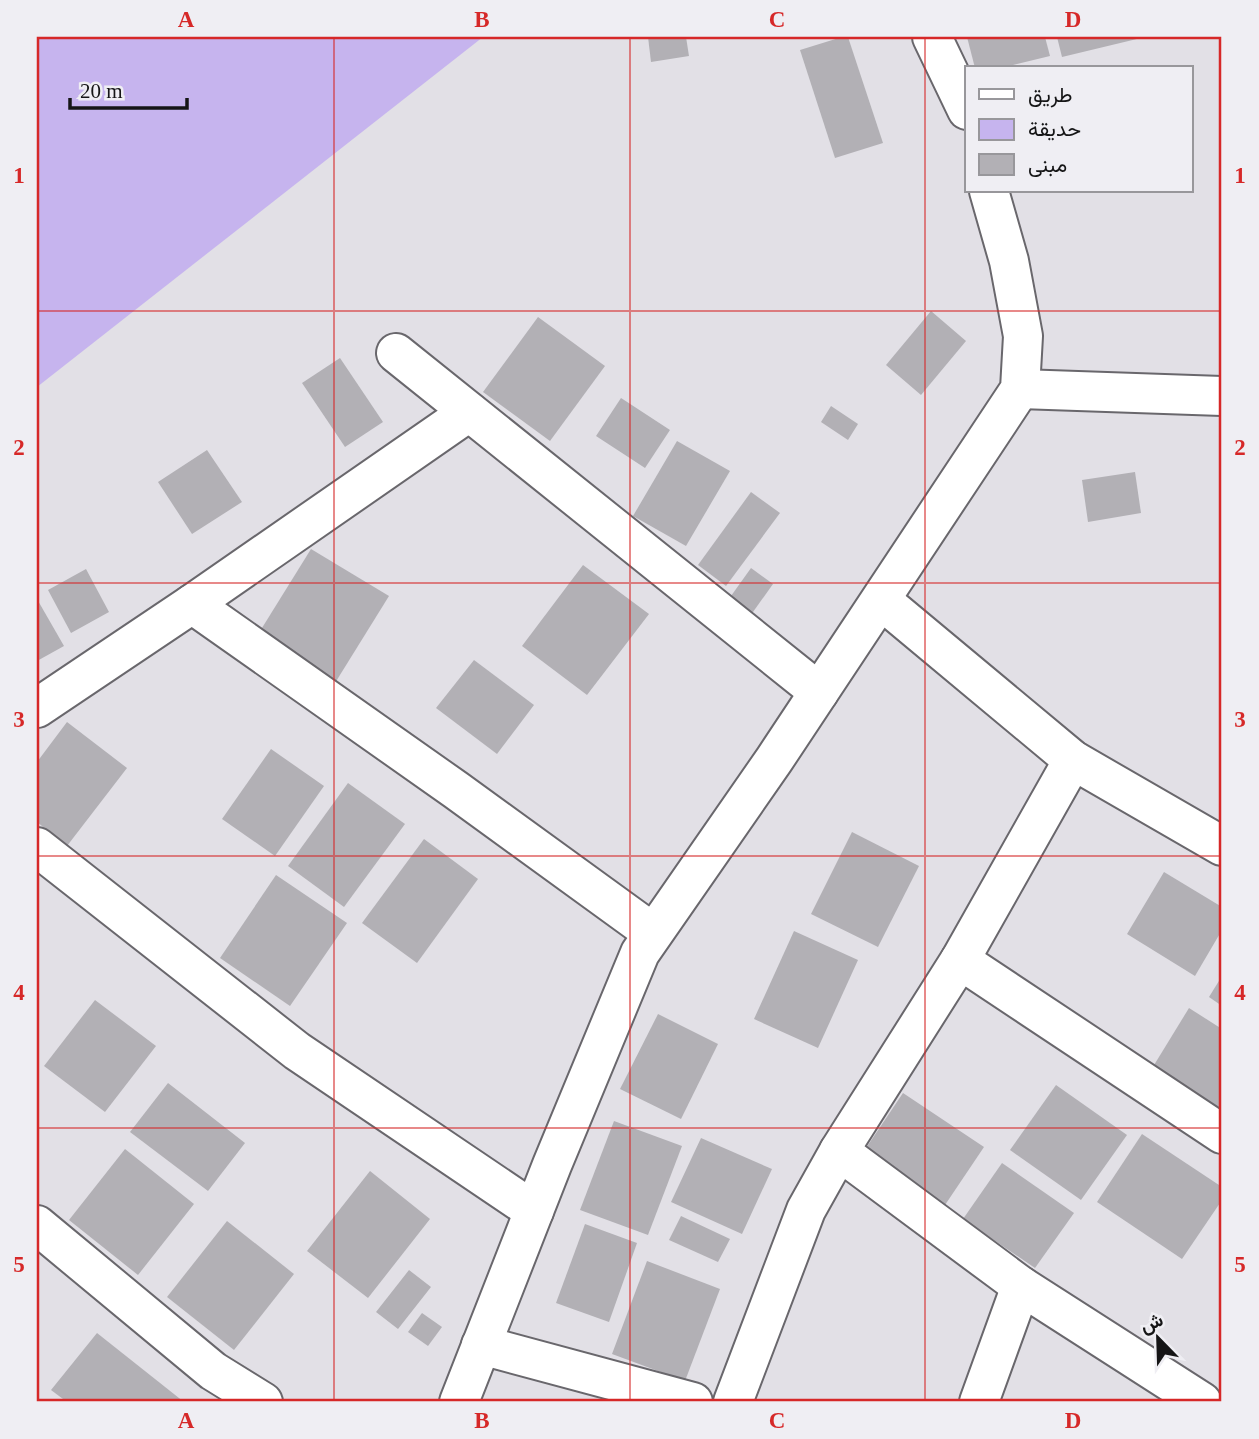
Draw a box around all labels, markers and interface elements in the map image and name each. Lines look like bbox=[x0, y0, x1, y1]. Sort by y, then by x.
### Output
text: A bbox=[178, 7, 195, 32]
text: B bbox=[474, 7, 490, 32]
text: C bbox=[769, 7, 785, 32]
text: D bbox=[1065, 7, 1081, 32]
scale bar bbox=[70, 66, 187, 110]
legend bbox=[965, 66, 1192, 192]
text: 20 m bbox=[80, 79, 123, 103]
text: طريق bbox=[1028, 83, 1073, 108]
text: حديقة bbox=[1028, 117, 1081, 141]
text: مبنى bbox=[1028, 153, 1067, 177]
text: 1 bbox=[13, 163, 25, 188]
text: 1 bbox=[1234, 163, 1246, 188]
text: 2 bbox=[13, 435, 25, 460]
text: 2 bbox=[1234, 435, 1246, 460]
text: 3 bbox=[13, 707, 25, 732]
text: 3 bbox=[1234, 707, 1246, 732]
text: 4 bbox=[13, 980, 25, 1005]
text: 4 bbox=[1234, 980, 1246, 1005]
text: 5 bbox=[13, 1252, 25, 1277]
text: 5 bbox=[1234, 1252, 1246, 1277]
north arrow bbox=[1122, 1302, 1192, 1372]
text: ش bbox=[1137, 1309, 1167, 1338]
text: A bbox=[178, 1408, 195, 1433]
text: B bbox=[474, 1408, 490, 1433]
text: C bbox=[769, 1408, 785, 1433]
text: D bbox=[1065, 1408, 1081, 1433]

